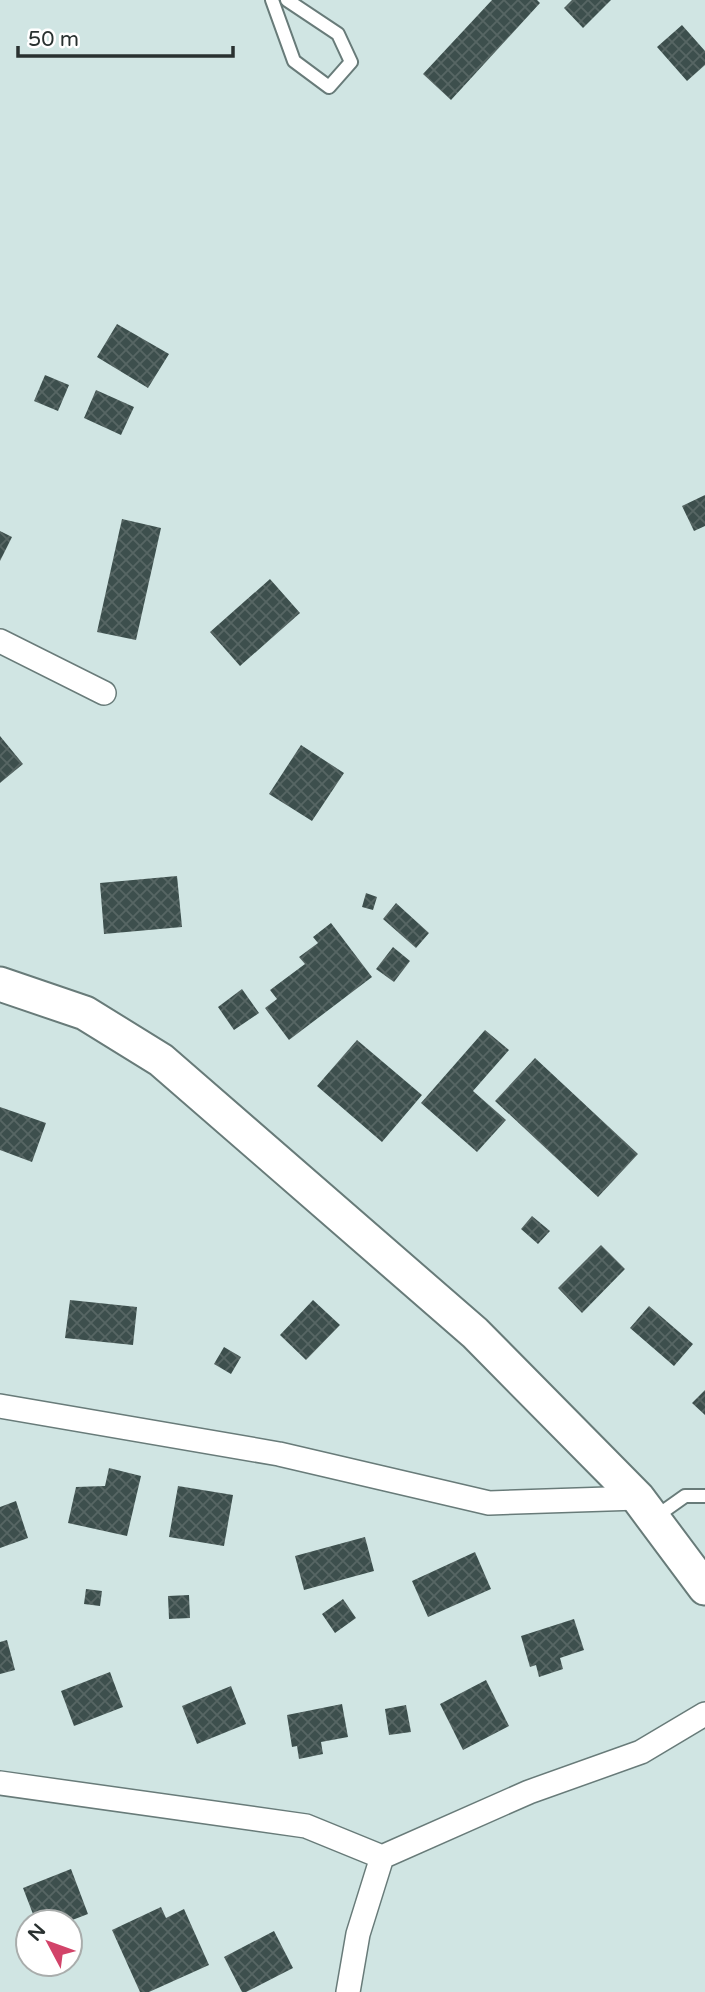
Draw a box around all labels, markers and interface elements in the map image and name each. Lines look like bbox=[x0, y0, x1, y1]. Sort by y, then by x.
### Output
scale bar bbox=[18, 14, 233, 58]
text: 50 m bbox=[28, 27, 79, 52]
north arrow bbox=[14, 1908, 84, 1978]
text: N bbox=[24, 1920, 50, 1945]

